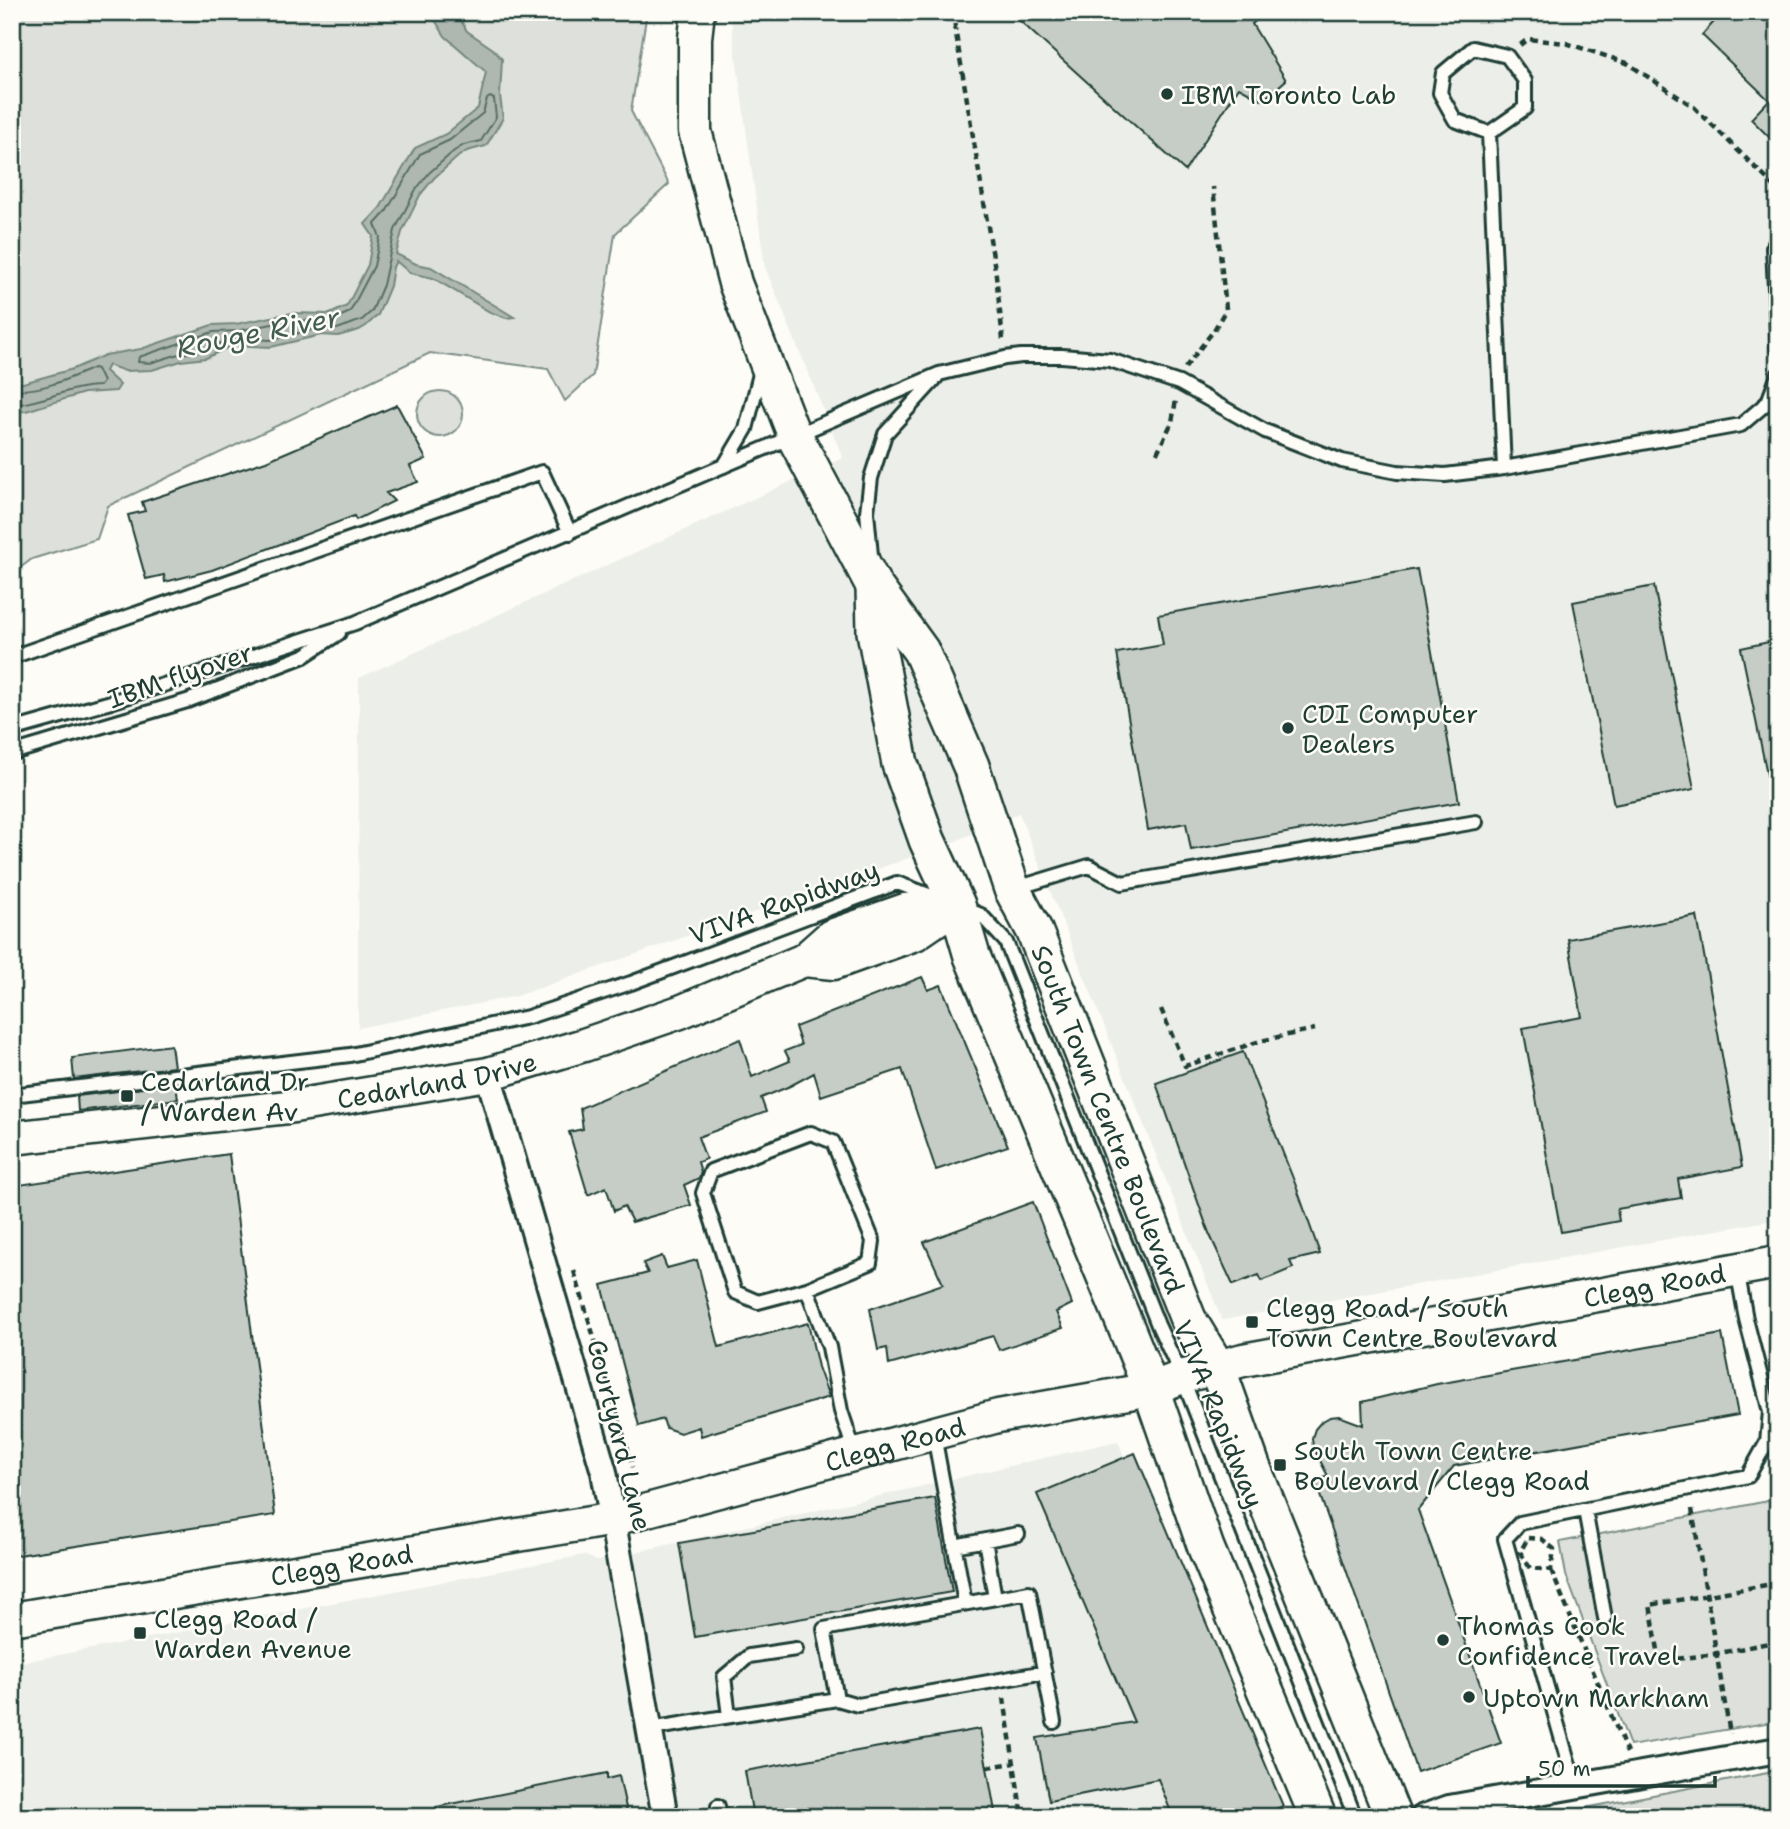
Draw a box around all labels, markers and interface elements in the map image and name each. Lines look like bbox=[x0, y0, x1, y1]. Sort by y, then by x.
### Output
place label: IBM Toronto Lab bbox=[1181, 77, 1396, 112]
marker: IBM Toronto Lab bbox=[1159, 86, 1175, 102]
water label: Rouge River bbox=[173, 297, 344, 366]
street label: IBM flyover bbox=[103, 634, 257, 716]
place label: CDI Computer Dealers bbox=[1302, 696, 1478, 761]
marker: CDI Computer Dealers bbox=[1280, 720, 1296, 736]
street label: VIVA Rapidway bbox=[684, 851, 884, 953]
street label: South Town Centre Boulevard bbox=[1024, 939, 1194, 1299]
street label: Cedarland Drive bbox=[334, 1043, 541, 1116]
place label: Cedarland Dr / Warden Av bbox=[141, 1064, 309, 1129]
marker: Cedarland Dr / Warden Av bbox=[119, 1088, 135, 1104]
street label: Clegg Road bbox=[1581, 1254, 1728, 1315]
place label: Clegg Road / South Town Centre Boulevard bbox=[1266, 1290, 1558, 1355]
marker: Clegg Road / South Town Centre Boulevard bbox=[1244, 1314, 1260, 1330]
street label: VIVA Rapidway bbox=[1165, 1315, 1273, 1513]
street label: Courtyard Lane bbox=[579, 1336, 661, 1534]
street label: Clegg Road bbox=[821, 1408, 969, 1479]
place label: South Town Centre Boulevard / Clegg Road bbox=[1294, 1433, 1590, 1498]
marker: South Town Centre Boulevard / Clegg Road bbox=[1272, 1457, 1288, 1473]
street label: Clegg Road bbox=[268, 1535, 415, 1593]
place label: Clegg Road / Warden Avenue bbox=[154, 1601, 352, 1666]
place label: Thomas Cook Confidence Travel bbox=[1457, 1608, 1679, 1673]
marker: Clegg Road / Warden Avenue bbox=[132, 1625, 148, 1641]
marker: Thomas Cook Confidence Travel bbox=[1435, 1632, 1451, 1648]
place label: Uptown Markham bbox=[1483, 1680, 1709, 1715]
marker: Uptown Markham bbox=[1461, 1689, 1477, 1705]
scale bar bbox=[1528, 1745, 1715, 1789]
text: 50 m bbox=[1538, 1755, 1591, 1783]

